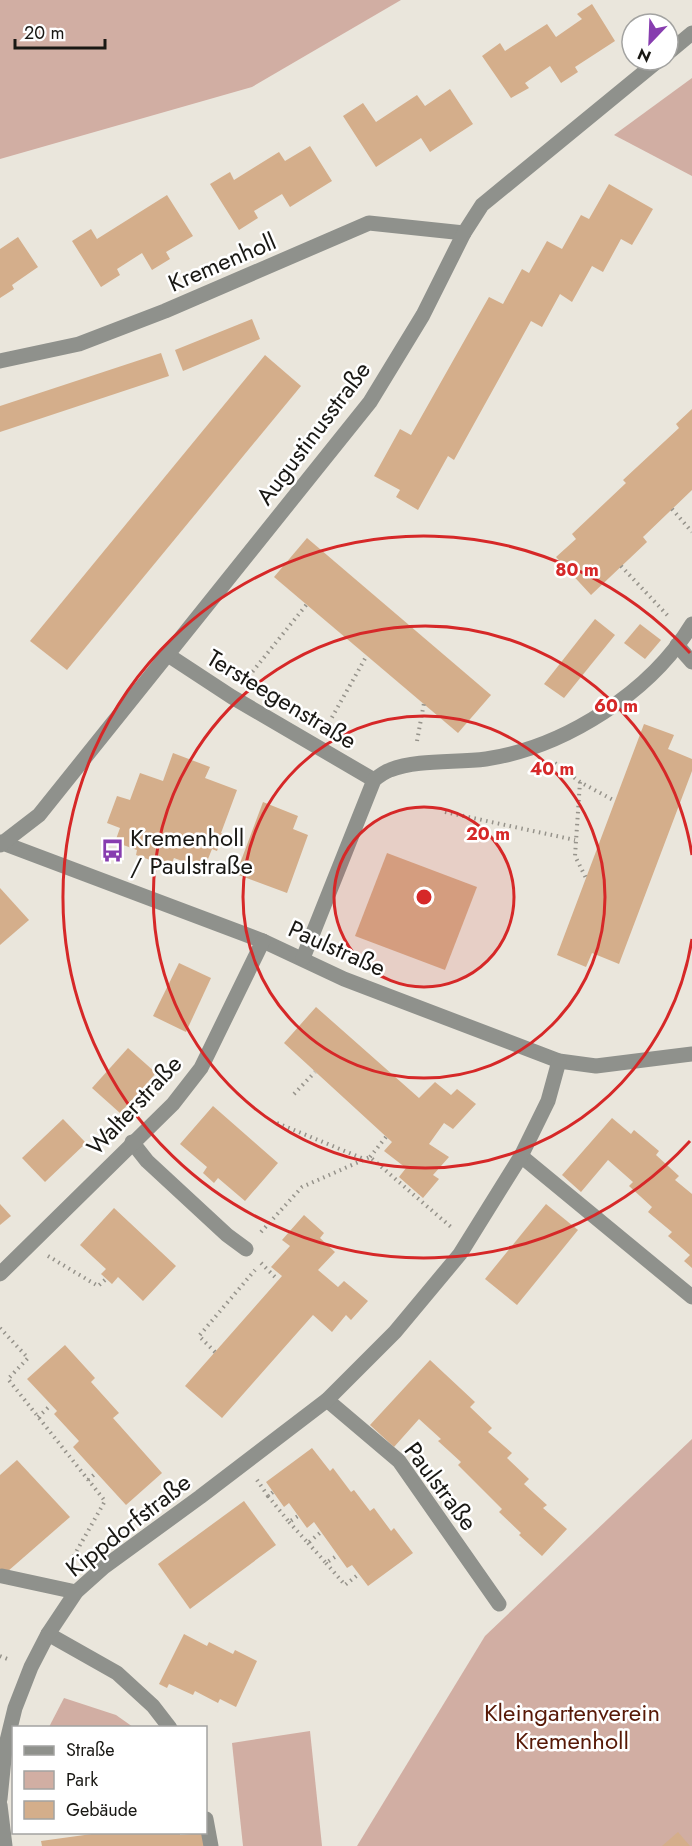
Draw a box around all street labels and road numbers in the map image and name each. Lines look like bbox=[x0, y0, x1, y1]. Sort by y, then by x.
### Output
street label: Kremenholl bbox=[163, 224, 281, 300]
street label: Augustinusstraße bbox=[247, 354, 379, 512]
street label: Tersteegenstraße bbox=[200, 640, 364, 758]
street label: Paulstraße bbox=[283, 911, 391, 985]
street label: Walterstraße bbox=[78, 1047, 190, 1163]
street label: Paulstraße bbox=[396, 1434, 486, 1538]
street label: Kippdorfstraße bbox=[58, 1465, 198, 1585]

